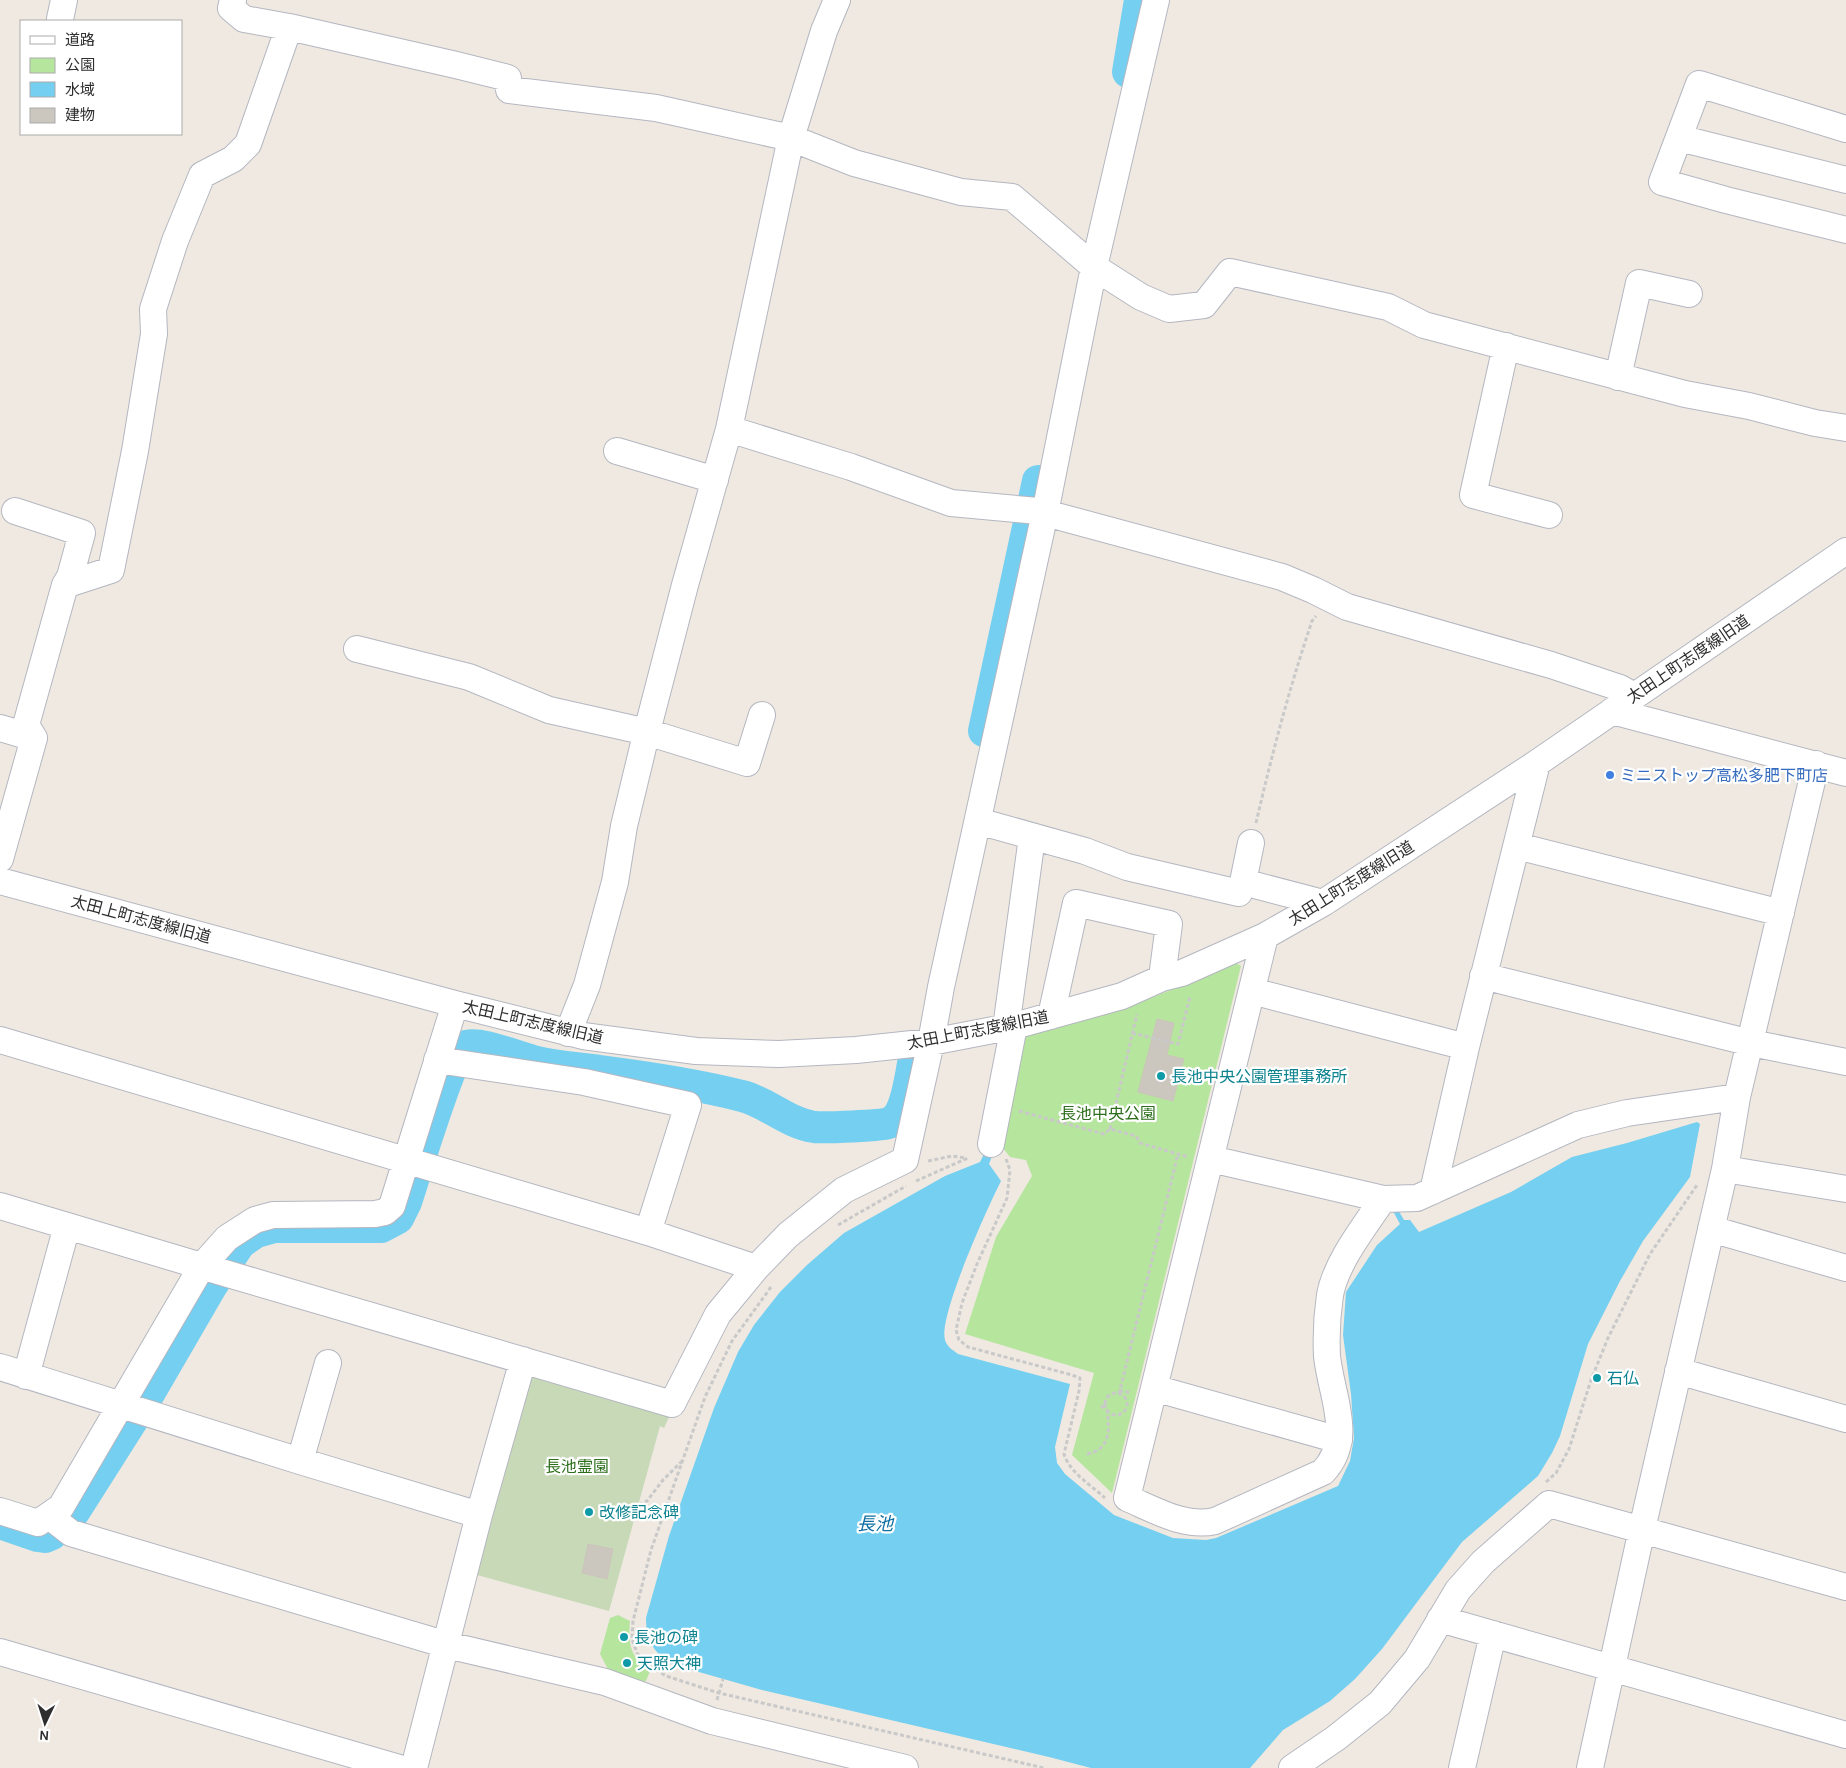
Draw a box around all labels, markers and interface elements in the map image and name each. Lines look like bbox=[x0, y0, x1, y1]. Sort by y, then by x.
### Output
legend bbox=[20, 20, 182, 135]
text: 道路 bbox=[65, 31, 95, 49]
text: 公園 bbox=[65, 56, 95, 74]
text: 水域 bbox=[65, 81, 95, 99]
text: 建物 bbox=[65, 106, 95, 124]
street label: 太田上町志度線旧道 bbox=[1623, 611, 1753, 707]
place label: ミニストップ高松多肥下町店 bbox=[1620, 766, 1828, 785]
marker: ミニストップ高松多肥下町店 bbox=[1604, 769, 1616, 781]
street label: 太田上町志度線旧道 bbox=[1285, 837, 1417, 929]
street label: 太田上町志度線旧道 bbox=[69, 891, 213, 947]
street label: 太田上町志度線旧道 bbox=[461, 997, 605, 1047]
street label: 太田上町志度線旧道 bbox=[906, 1007, 1050, 1053]
place label: 長池中央公園管理事務所 bbox=[1171, 1067, 1347, 1086]
marker: 長池中央公園管理事務所 bbox=[1155, 1070, 1167, 1082]
park label: 長池中央公園 bbox=[1060, 1104, 1156, 1123]
place label: 石仏 bbox=[1607, 1369, 1639, 1388]
marker: 石仏 bbox=[1591, 1372, 1603, 1384]
park label: 長池霊園 bbox=[545, 1457, 609, 1476]
place label: 改修記念碑 bbox=[599, 1503, 679, 1522]
marker: 改修記念碑 bbox=[583, 1506, 595, 1518]
water label: 長池 bbox=[857, 1513, 895, 1535]
place label: 長池の碑 bbox=[634, 1628, 698, 1647]
marker: 長池の碑 bbox=[618, 1631, 630, 1643]
place label: 天照大神 bbox=[637, 1654, 701, 1673]
marker: 天照大神 bbox=[621, 1657, 633, 1669]
north arrow bbox=[20, 1698, 70, 1748]
text: N bbox=[39, 1727, 50, 1744]

